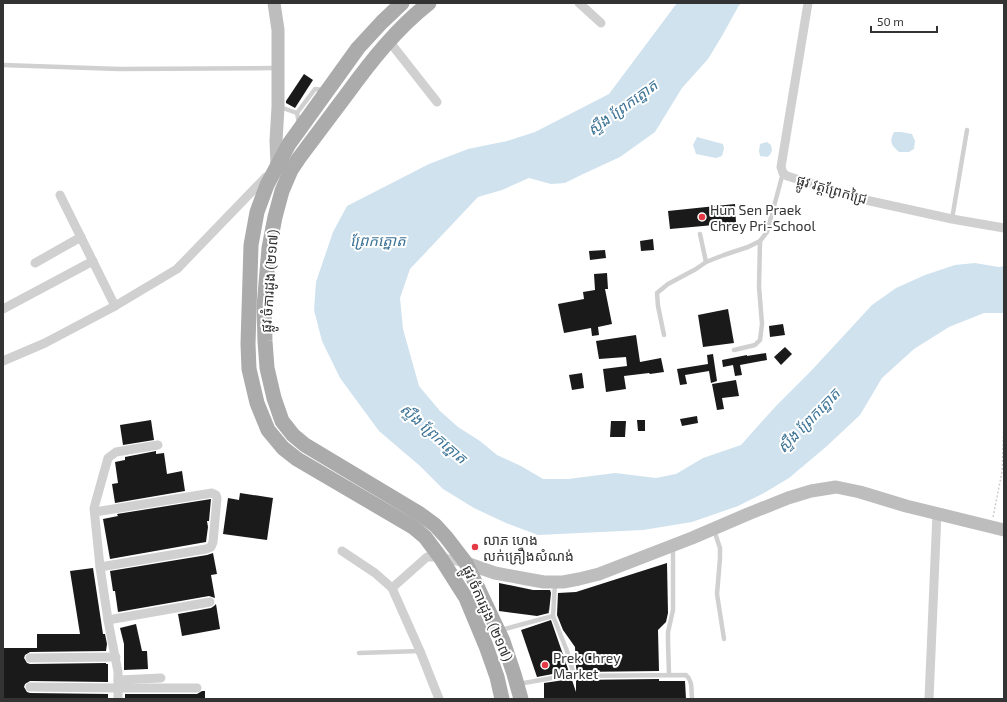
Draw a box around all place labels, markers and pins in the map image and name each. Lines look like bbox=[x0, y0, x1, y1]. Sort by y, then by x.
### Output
place label: Hun Sen Praek Chrey Pri-School bbox=[710, 201, 816, 234]
marker: Hun Sen Praek Chrey Pri-School bbox=[697, 212, 707, 222]
place label: លាភ ហេង លក់គ្រឿងសំណង់ bbox=[483, 531, 574, 565]
marker: លាភ ហេង លក់គ្រឿងសំណង់ bbox=[470, 542, 480, 552]
place label: Prek Chrey Market bbox=[553, 649, 621, 682]
marker: Prek Chrey Market bbox=[540, 660, 550, 670]

